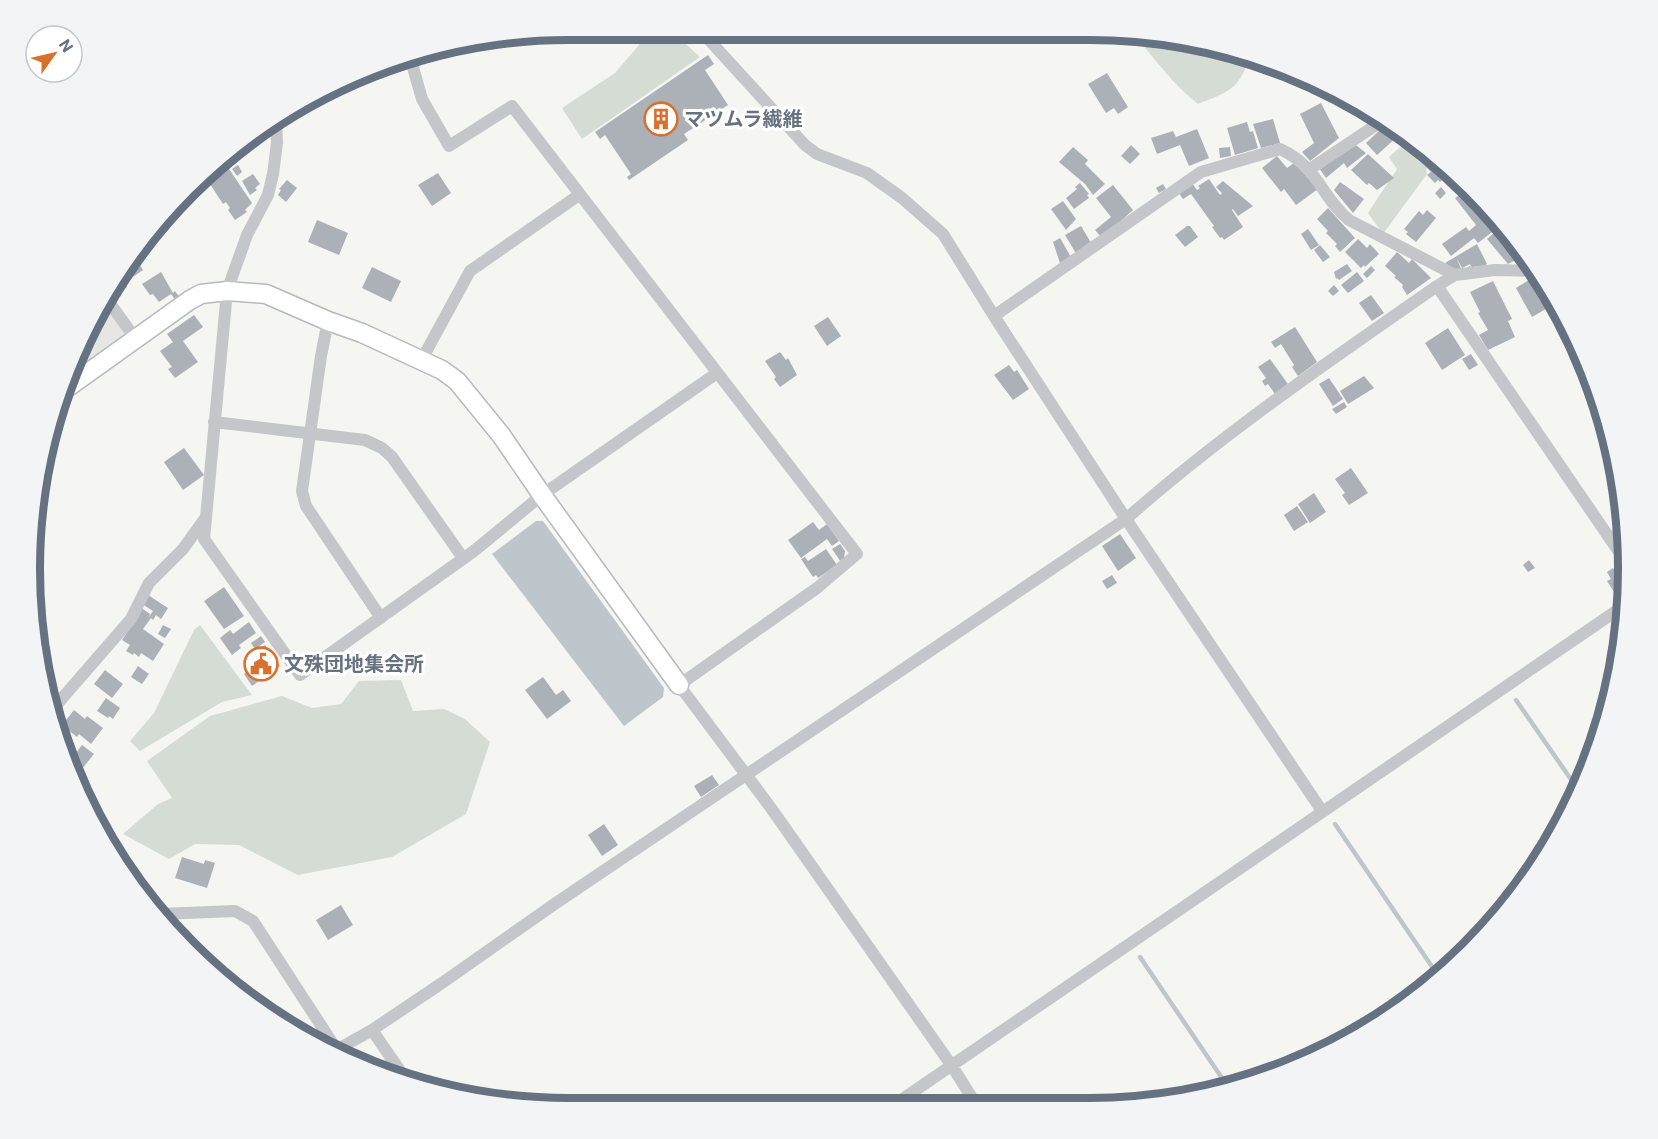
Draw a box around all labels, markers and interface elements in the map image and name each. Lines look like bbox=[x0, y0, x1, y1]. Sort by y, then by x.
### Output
north arrow bbox=[24, 24, 84, 84]
text: N bbox=[55, 36, 77, 56]
building icon: マツムラ繊維 bbox=[643, 101, 679, 137]
place label: マツムラ繊維 bbox=[684, 107, 803, 131]
public building icon: 文殊団地集会所 bbox=[243, 646, 279, 682]
place label: 文殊団地集会所 bbox=[284, 652, 424, 676]

